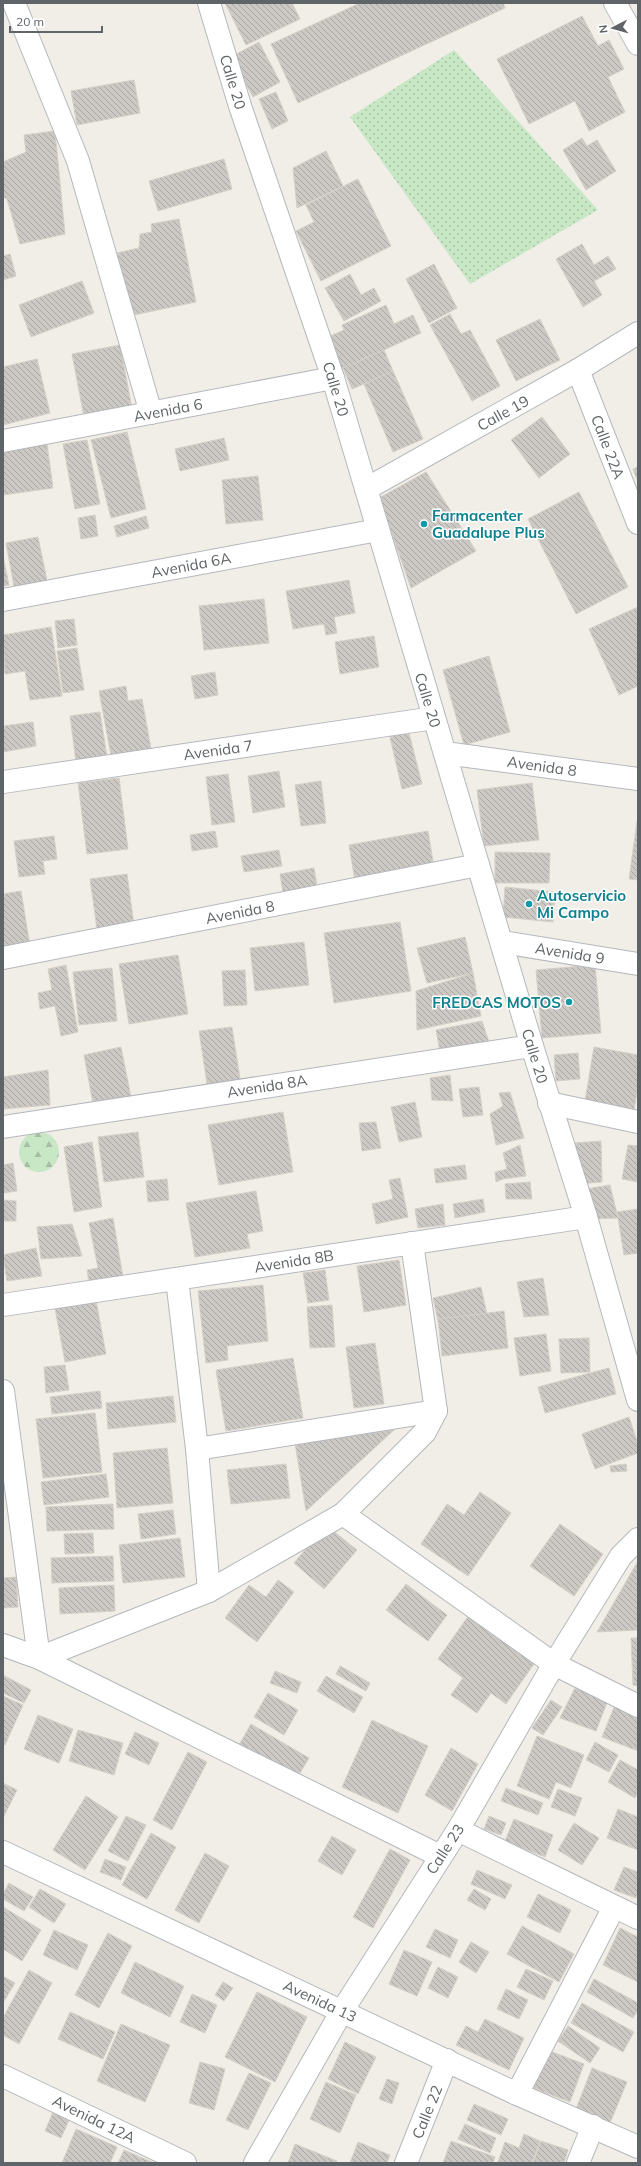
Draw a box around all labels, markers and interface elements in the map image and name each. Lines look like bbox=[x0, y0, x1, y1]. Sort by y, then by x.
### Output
scale bar bbox=[10, 8, 102, 34]
north arrow bbox=[593, 8, 633, 48]
text: 20 m bbox=[16, 14, 44, 29]
text: N bbox=[596, 24, 610, 34]
street label: Calle 20 bbox=[216, 52, 250, 112]
street label: Calle 20 bbox=[319, 359, 353, 419]
street label: Calle 19 bbox=[474, 391, 532, 435]
street label: Avenida 6 bbox=[132, 394, 204, 426]
street label: Calle 22A bbox=[587, 412, 629, 482]
place label: Farmacenter Guadalupe Plus bbox=[432, 506, 545, 542]
marker: Farmacenter Guadalupe Plus bbox=[419, 519, 429, 529]
street label: Avenida 6A bbox=[149, 548, 233, 582]
street label: Calle 20 bbox=[411, 670, 445, 730]
street label: Avenida 7 bbox=[182, 736, 254, 764]
street label: Avenida 8 bbox=[506, 752, 578, 780]
place label: Autoservicio Mi Campo bbox=[537, 886, 626, 922]
street label: Avenida 8 bbox=[204, 896, 276, 928]
marker: Autoservicio Mi Campo bbox=[524, 899, 534, 909]
street label: Avenida 9 bbox=[534, 938, 606, 968]
place label: FREDCAS MOTOS bbox=[432, 993, 561, 1012]
marker: FREDCAS MOTOS bbox=[564, 997, 574, 1007]
street label: Calle 20 bbox=[518, 1026, 552, 1086]
street label: Avenida 8A bbox=[226, 1070, 308, 1102]
street label: Avenida 8B bbox=[253, 1245, 335, 1277]
street label: Calle 23 bbox=[422, 1820, 468, 1878]
street label: Avenida 13 bbox=[280, 1976, 360, 2026]
street label: Calle 22 bbox=[408, 2082, 446, 2142]
street label: Avenida 12A bbox=[49, 2091, 139, 2147]

